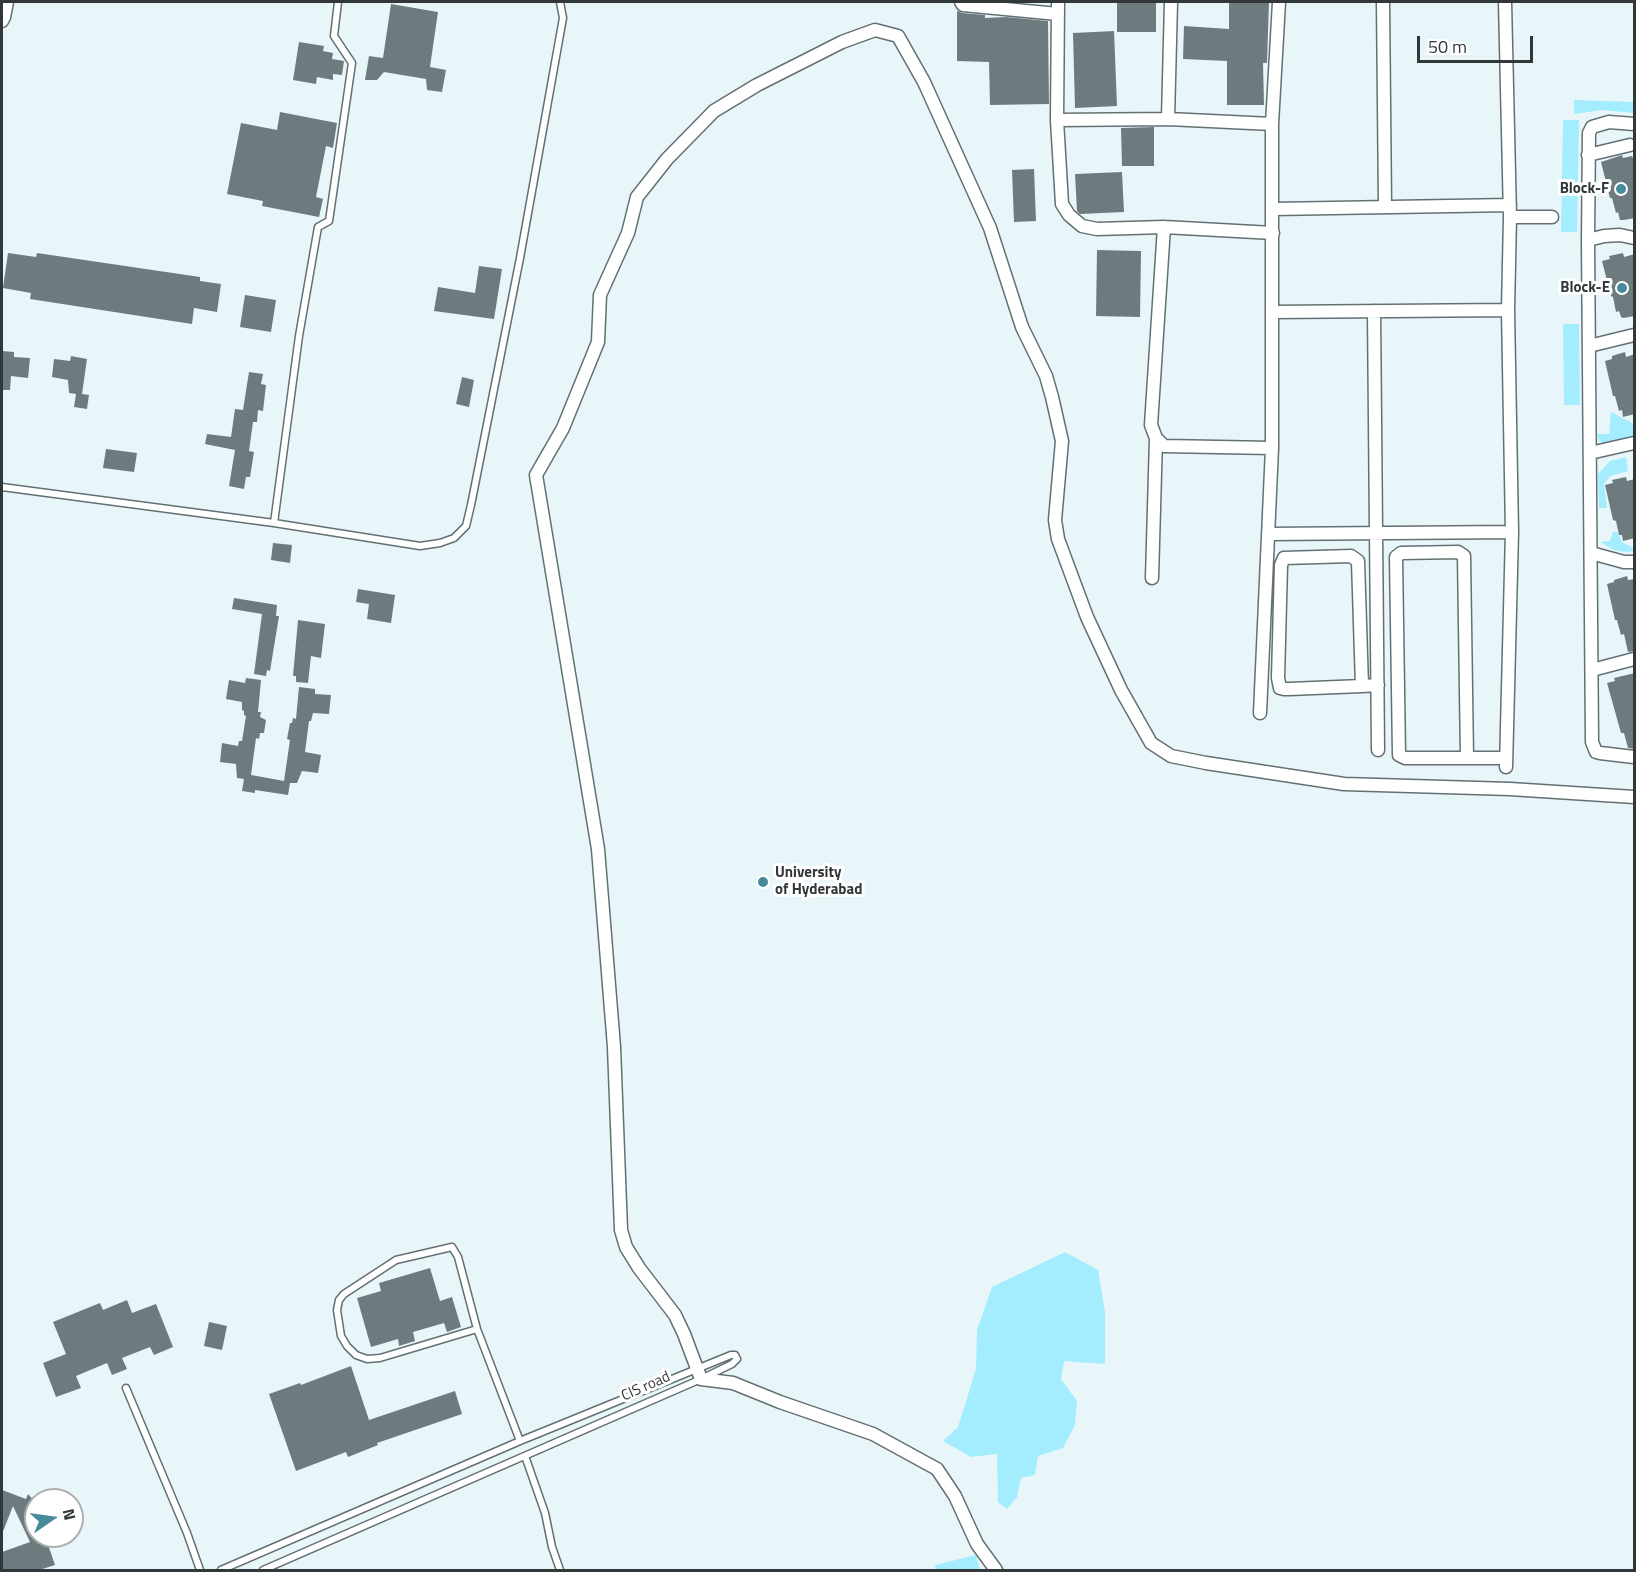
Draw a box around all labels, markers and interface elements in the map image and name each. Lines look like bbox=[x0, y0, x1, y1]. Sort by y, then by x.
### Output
scale bar bbox=[1420, 24, 1536, 62]
text: 50 m bbox=[1428, 33, 1467, 60]
place label: Block-F bbox=[1560, 180, 1609, 198]
marker: Block-F bbox=[1614, 182, 1628, 196]
place label: Block-E bbox=[1560, 279, 1610, 297]
marker: Block-E bbox=[1615, 281, 1629, 295]
place label: University of Hyderabad bbox=[775, 864, 862, 899]
marker: University of Hyderabad bbox=[756, 875, 770, 889]
street label: CIS road bbox=[619, 1368, 673, 1406]
north arrow bbox=[24, 1488, 84, 1548]
text: N bbox=[57, 1506, 83, 1523]

